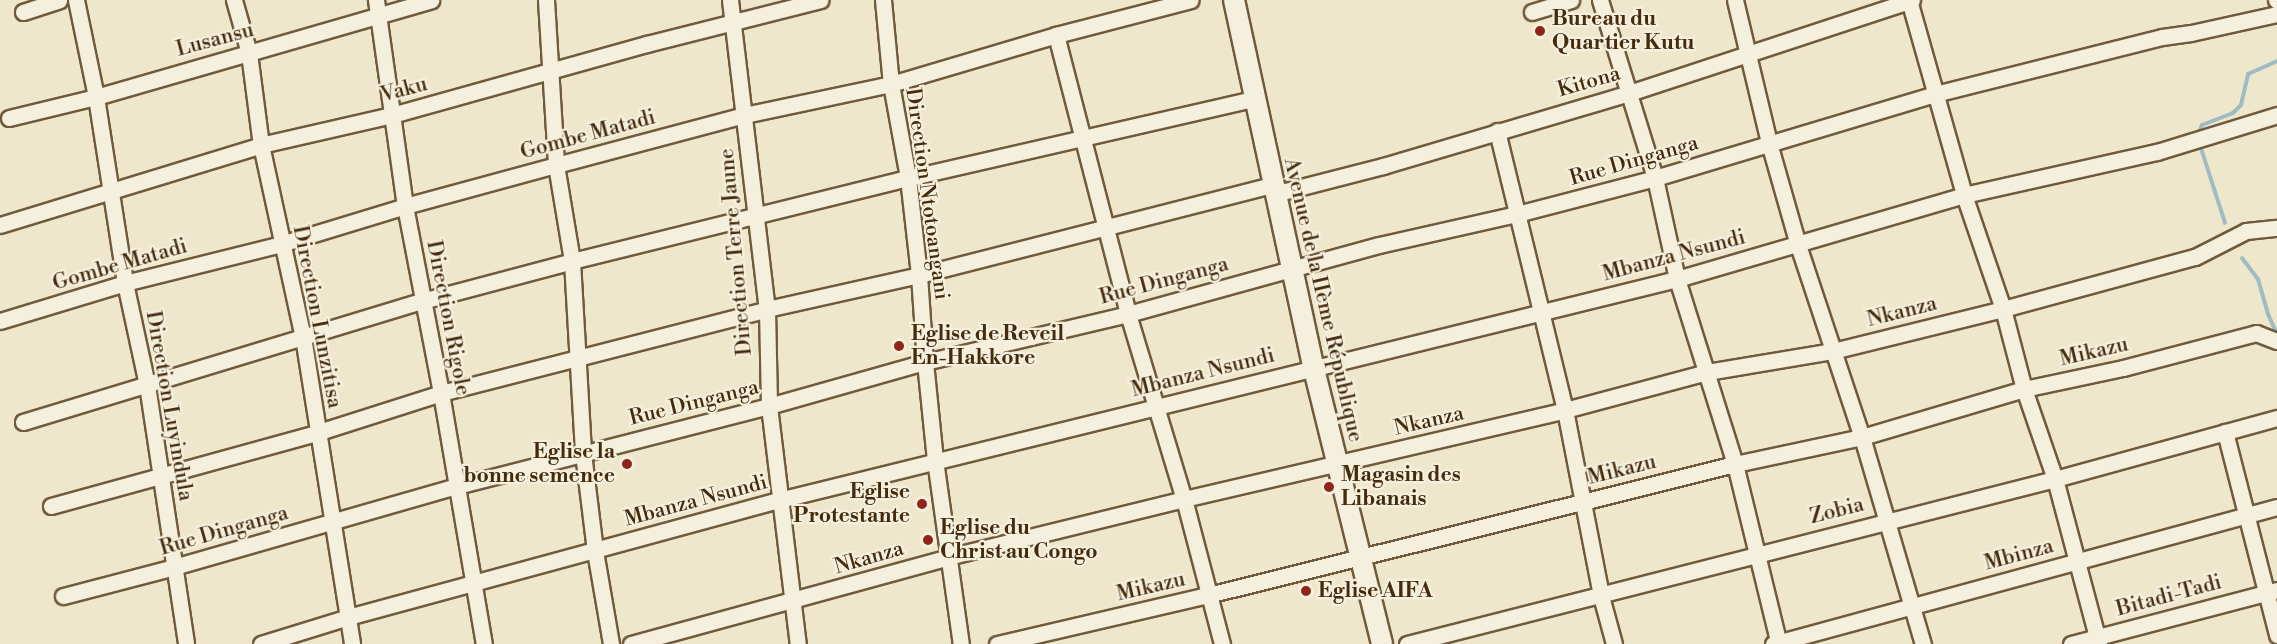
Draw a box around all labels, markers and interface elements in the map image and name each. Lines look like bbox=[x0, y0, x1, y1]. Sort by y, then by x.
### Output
place label: Bureau du Quartier Kutu bbox=[1552, 6, 1694, 56]
street label: Lusansu bbox=[173, 18, 257, 62]
marker: Bureau du Quartier Kutu bbox=[1533, 24, 1547, 38]
street label: Kitona bbox=[1555, 61, 1623, 103]
street label: Vaku bbox=[378, 72, 430, 108]
street label: Direction Ntotoangani bbox=[900, 86, 954, 302]
street label: Gombe Matadi bbox=[518, 105, 658, 165]
street label: Rue Dinganga bbox=[1567, 131, 1701, 191]
street label: Direction Terre Jaune bbox=[714, 147, 758, 357]
street label: Avenue de la IIème République bbox=[1278, 155, 1368, 445]
street label: Direction Lunzitisa bbox=[287, 223, 347, 411]
street label: Mbanza Nsundi bbox=[1600, 225, 1748, 287]
street label: Gombe Matadi bbox=[50, 234, 190, 296]
street label: Direction Rigole bbox=[421, 238, 475, 398]
street label: Rue Dinganga bbox=[1097, 252, 1231, 310]
street label: Nkanza bbox=[1864, 291, 1940, 333]
street label: Direction Luyindula bbox=[140, 309, 198, 503]
place label: Eglise de Reveil En-Hakkore bbox=[911, 321, 1064, 371]
street label: Mikazu bbox=[2057, 332, 2131, 372]
marker: Eglise de Reveil En-Hakkore bbox=[892, 339, 906, 353]
street label: Mbanza Nsundi bbox=[1129, 343, 1277, 403]
street label: Rue Dinganga bbox=[627, 375, 761, 431]
street label: Nkanza bbox=[1392, 401, 1466, 441]
place label: Eglise la bonne semence bbox=[463, 439, 615, 489]
street label: Mikazu bbox=[1585, 449, 1659, 491]
marker: Eglise la bonne semence bbox=[620, 457, 634, 471]
place label: Magasin des Libanais bbox=[1341, 462, 1461, 512]
street label: Mbanza Nsundi bbox=[622, 470, 770, 532]
place label: Eglise Protestante bbox=[793, 479, 910, 529]
marker: Magasin des Libanais bbox=[1322, 480, 1336, 494]
street label: Zobia bbox=[1807, 492, 1867, 530]
marker: Eglise Protestante bbox=[915, 497, 929, 511]
street label: Rue Dinganga bbox=[157, 501, 291, 561]
place label: Eglise du Christ au Congo bbox=[940, 515, 1098, 565]
marker: Eglise du Christ au Congo bbox=[921, 533, 935, 547]
street label: Mbinza bbox=[1982, 534, 2056, 576]
street label: Nkanza bbox=[831, 536, 907, 580]
street label: Mikazu bbox=[1114, 567, 1188, 607]
street label: Bitadi-Tadi bbox=[2113, 570, 2225, 622]
place label: Eglise AIFA bbox=[1318, 578, 1432, 604]
marker: Eglise AIFA bbox=[1299, 584, 1313, 598]

